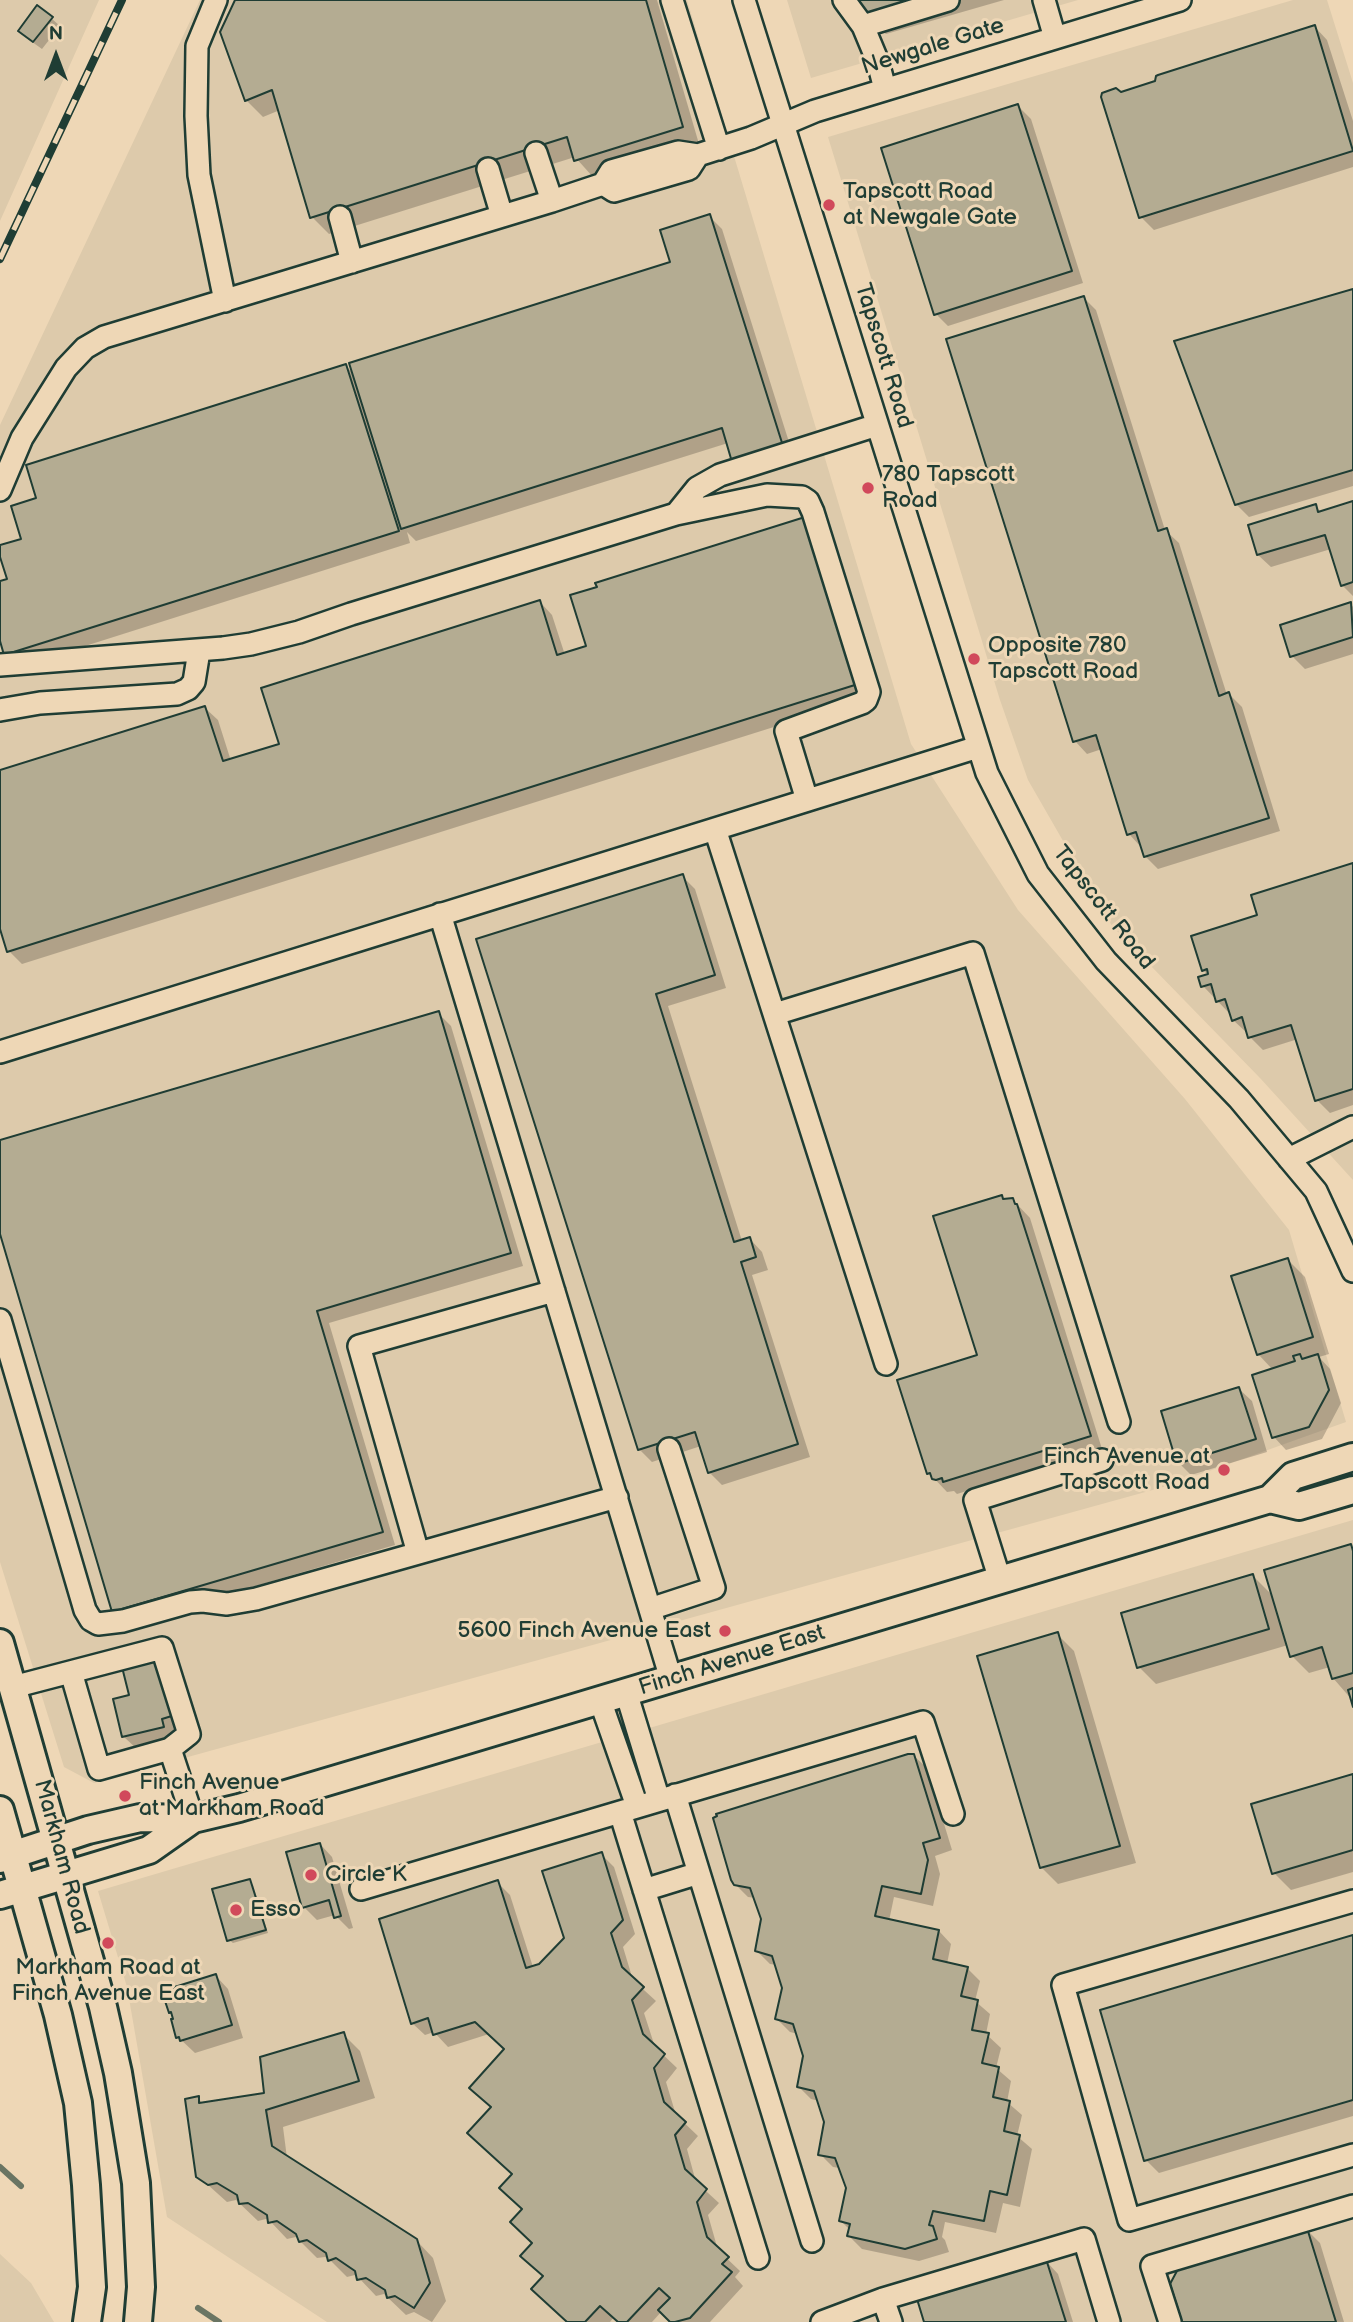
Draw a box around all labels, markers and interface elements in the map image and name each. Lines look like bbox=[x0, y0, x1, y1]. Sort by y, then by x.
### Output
street label: Newgale Gate bbox=[858, 12, 1008, 82]
north arrow bbox=[21, 21, 91, 91]
text: N bbox=[49, 23, 63, 46]
place label: Tapscott Road at Newgale Gate bbox=[843, 178, 1017, 232]
marker: Tapscott Road at Newgale Gate bbox=[821, 197, 837, 213]
street label: Tapscott Road bbox=[848, 280, 918, 432]
place label: 780 Tapscott Road bbox=[882, 461, 1015, 515]
marker: 780 Tapscott Road bbox=[860, 480, 876, 496]
place label: Opposite 780 Tapscott Road bbox=[988, 632, 1138, 686]
marker: Opposite 780 Tapscott Road bbox=[966, 651, 982, 667]
street label: Tapscott Road bbox=[1046, 840, 1160, 976]
place label: Finch Avenue at Tapscott Road bbox=[1043, 1443, 1210, 1497]
marker: Finch Avenue at Tapscott Road bbox=[1216, 1462, 1232, 1478]
place label: 5600 Finch Avenue East bbox=[457, 1617, 711, 1645]
street label: Finch Avenue East bbox=[636, 1620, 828, 1702]
marker: 5600 Finch Avenue East bbox=[717, 1623, 733, 1639]
place label: Finch Avenue at Markham Road bbox=[139, 1769, 324, 1823]
street label: Markham Road bbox=[27, 1777, 95, 1937]
marker: Finch Avenue at Markham Road bbox=[117, 1788, 133, 1804]
place label: Circle K bbox=[325, 1861, 406, 1889]
marker: Circle K bbox=[303, 1867, 319, 1883]
place label: Esso bbox=[250, 1896, 301, 1924]
marker: Esso bbox=[228, 1902, 244, 1918]
marker: Markham Road at Finch Avenue East bbox=[100, 1935, 116, 1951]
place label: Markham Road at Finch Avenue East bbox=[11, 1954, 205, 2008]

